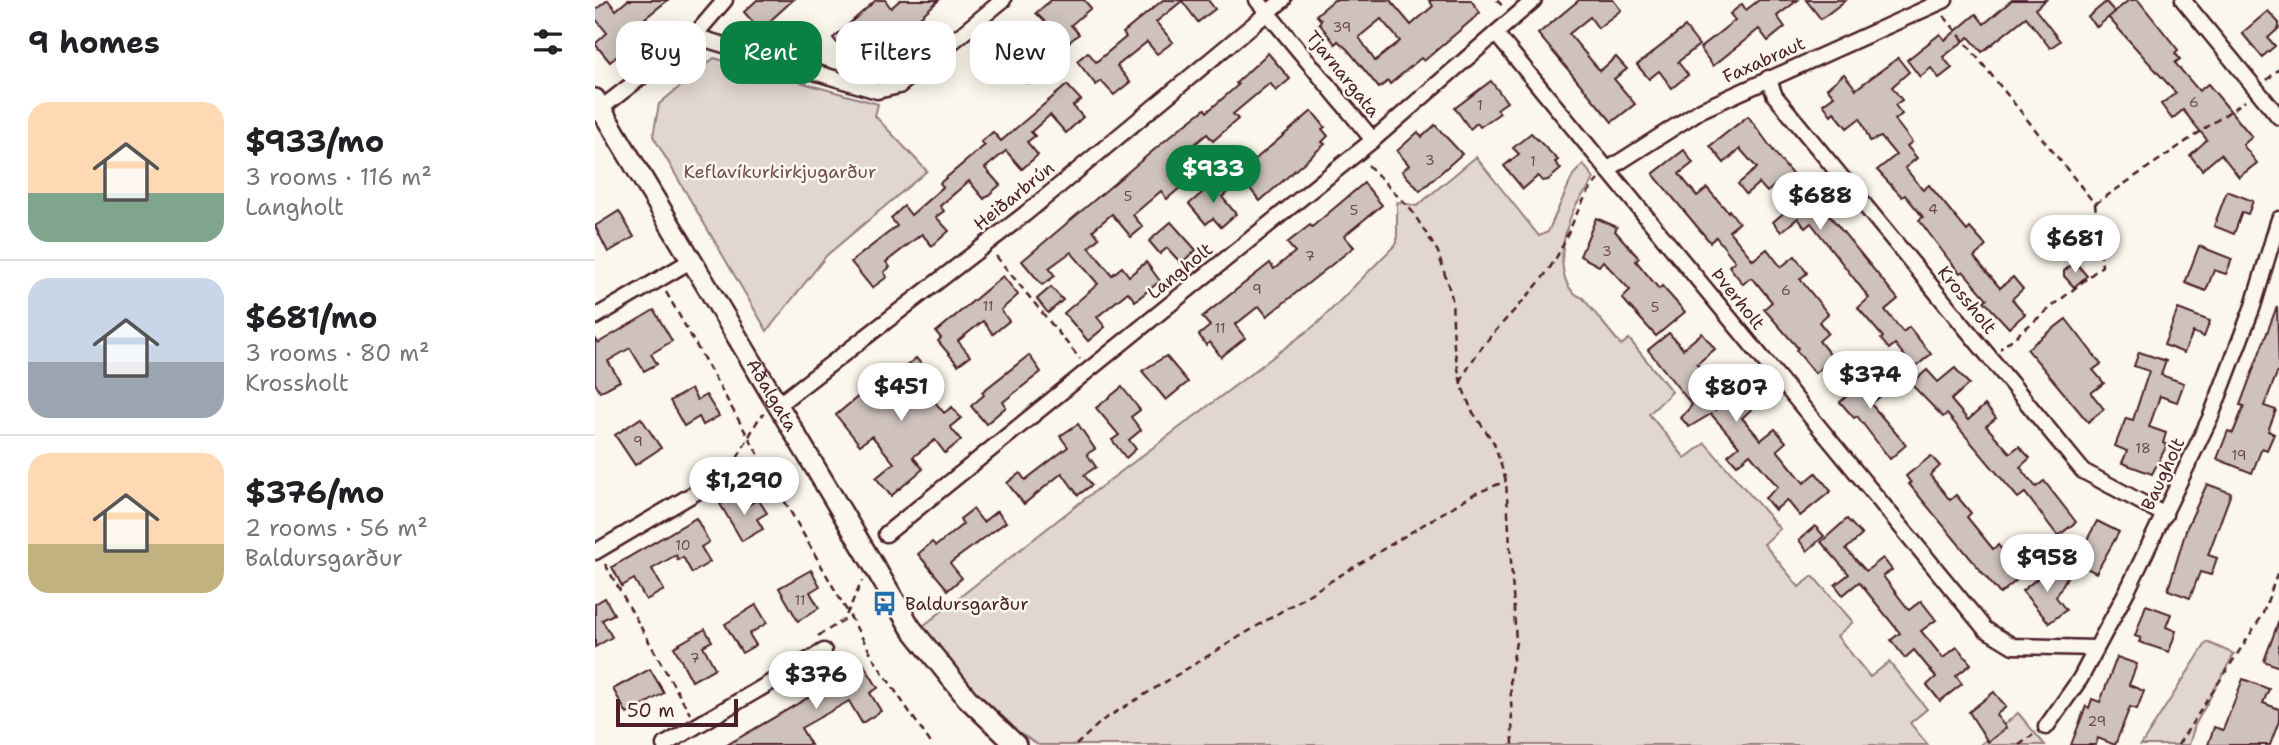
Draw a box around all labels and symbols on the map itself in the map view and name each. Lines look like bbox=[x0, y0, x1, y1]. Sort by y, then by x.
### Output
house number: 39 bbox=[1333, 18, 1351, 36]
street label: Tjarnargata bbox=[1301, 26, 1385, 122]
street label: Faxabraut bbox=[1719, 31, 1809, 89]
house number: 6 bbox=[2189, 93, 2199, 111]
house number: 1 bbox=[1477, 96, 1483, 114]
pin: $933 bbox=[1172, 146, 1254, 205]
house number: 3 bbox=[1425, 151, 1435, 169]
house number: 1 bbox=[1530, 152, 1536, 170]
street label: Heiðarbrún bbox=[969, 156, 1059, 236]
park label: Keflavíkurkirkjugarður bbox=[684, 160, 876, 184]
pin: $688 bbox=[1779, 173, 1861, 232]
house number: 5 bbox=[1124, 187, 1132, 205]
house number: 4 bbox=[1928, 200, 1938, 218]
house number: 5 bbox=[1350, 201, 1358, 219]
pin: $681 bbox=[2034, 216, 2116, 275]
street label: Langholt bbox=[1142, 237, 1218, 305]
house number: 3 bbox=[1602, 242, 1612, 260]
house number: 7 bbox=[1305, 247, 1315, 265]
street label: Krossholt bbox=[1932, 261, 2002, 339]
street label: Þverholt bbox=[1706, 263, 1770, 335]
house number: 9 bbox=[1252, 280, 1262, 298]
house number: 6 bbox=[1781, 281, 1791, 299]
house number: 11 bbox=[982, 297, 994, 315]
house number: 5 bbox=[1651, 298, 1659, 316]
house number: 11 bbox=[1214, 319, 1226, 337]
pin: $374 bbox=[1829, 352, 1911, 411]
street label: Aðalgata bbox=[741, 354, 803, 436]
pin: $451 bbox=[860, 364, 942, 423]
pin: $807 bbox=[1695, 364, 1777, 424]
house number: 9 bbox=[633, 432, 643, 450]
street label: Baugholt bbox=[2136, 434, 2190, 514]
house number: 18 bbox=[2135, 439, 2151, 457]
house number: 19 bbox=[2231, 446, 2247, 464]
pin: $1,290 bbox=[687, 458, 801, 517]
pin: $958 bbox=[2006, 534, 2088, 594]
house number: 10 bbox=[675, 536, 691, 554]
bus stop icon: Baldursgarður bbox=[871, 590, 899, 618]
house number: 11 bbox=[794, 591, 806, 609]
place label: Baldursgarður bbox=[905, 592, 1029, 616]
house number: 7 bbox=[690, 649, 700, 667]
pin: $376 bbox=[775, 652, 857, 711]
scale bar bbox=[616, 696, 739, 728]
house number: 29 bbox=[2088, 712, 2106, 730]

